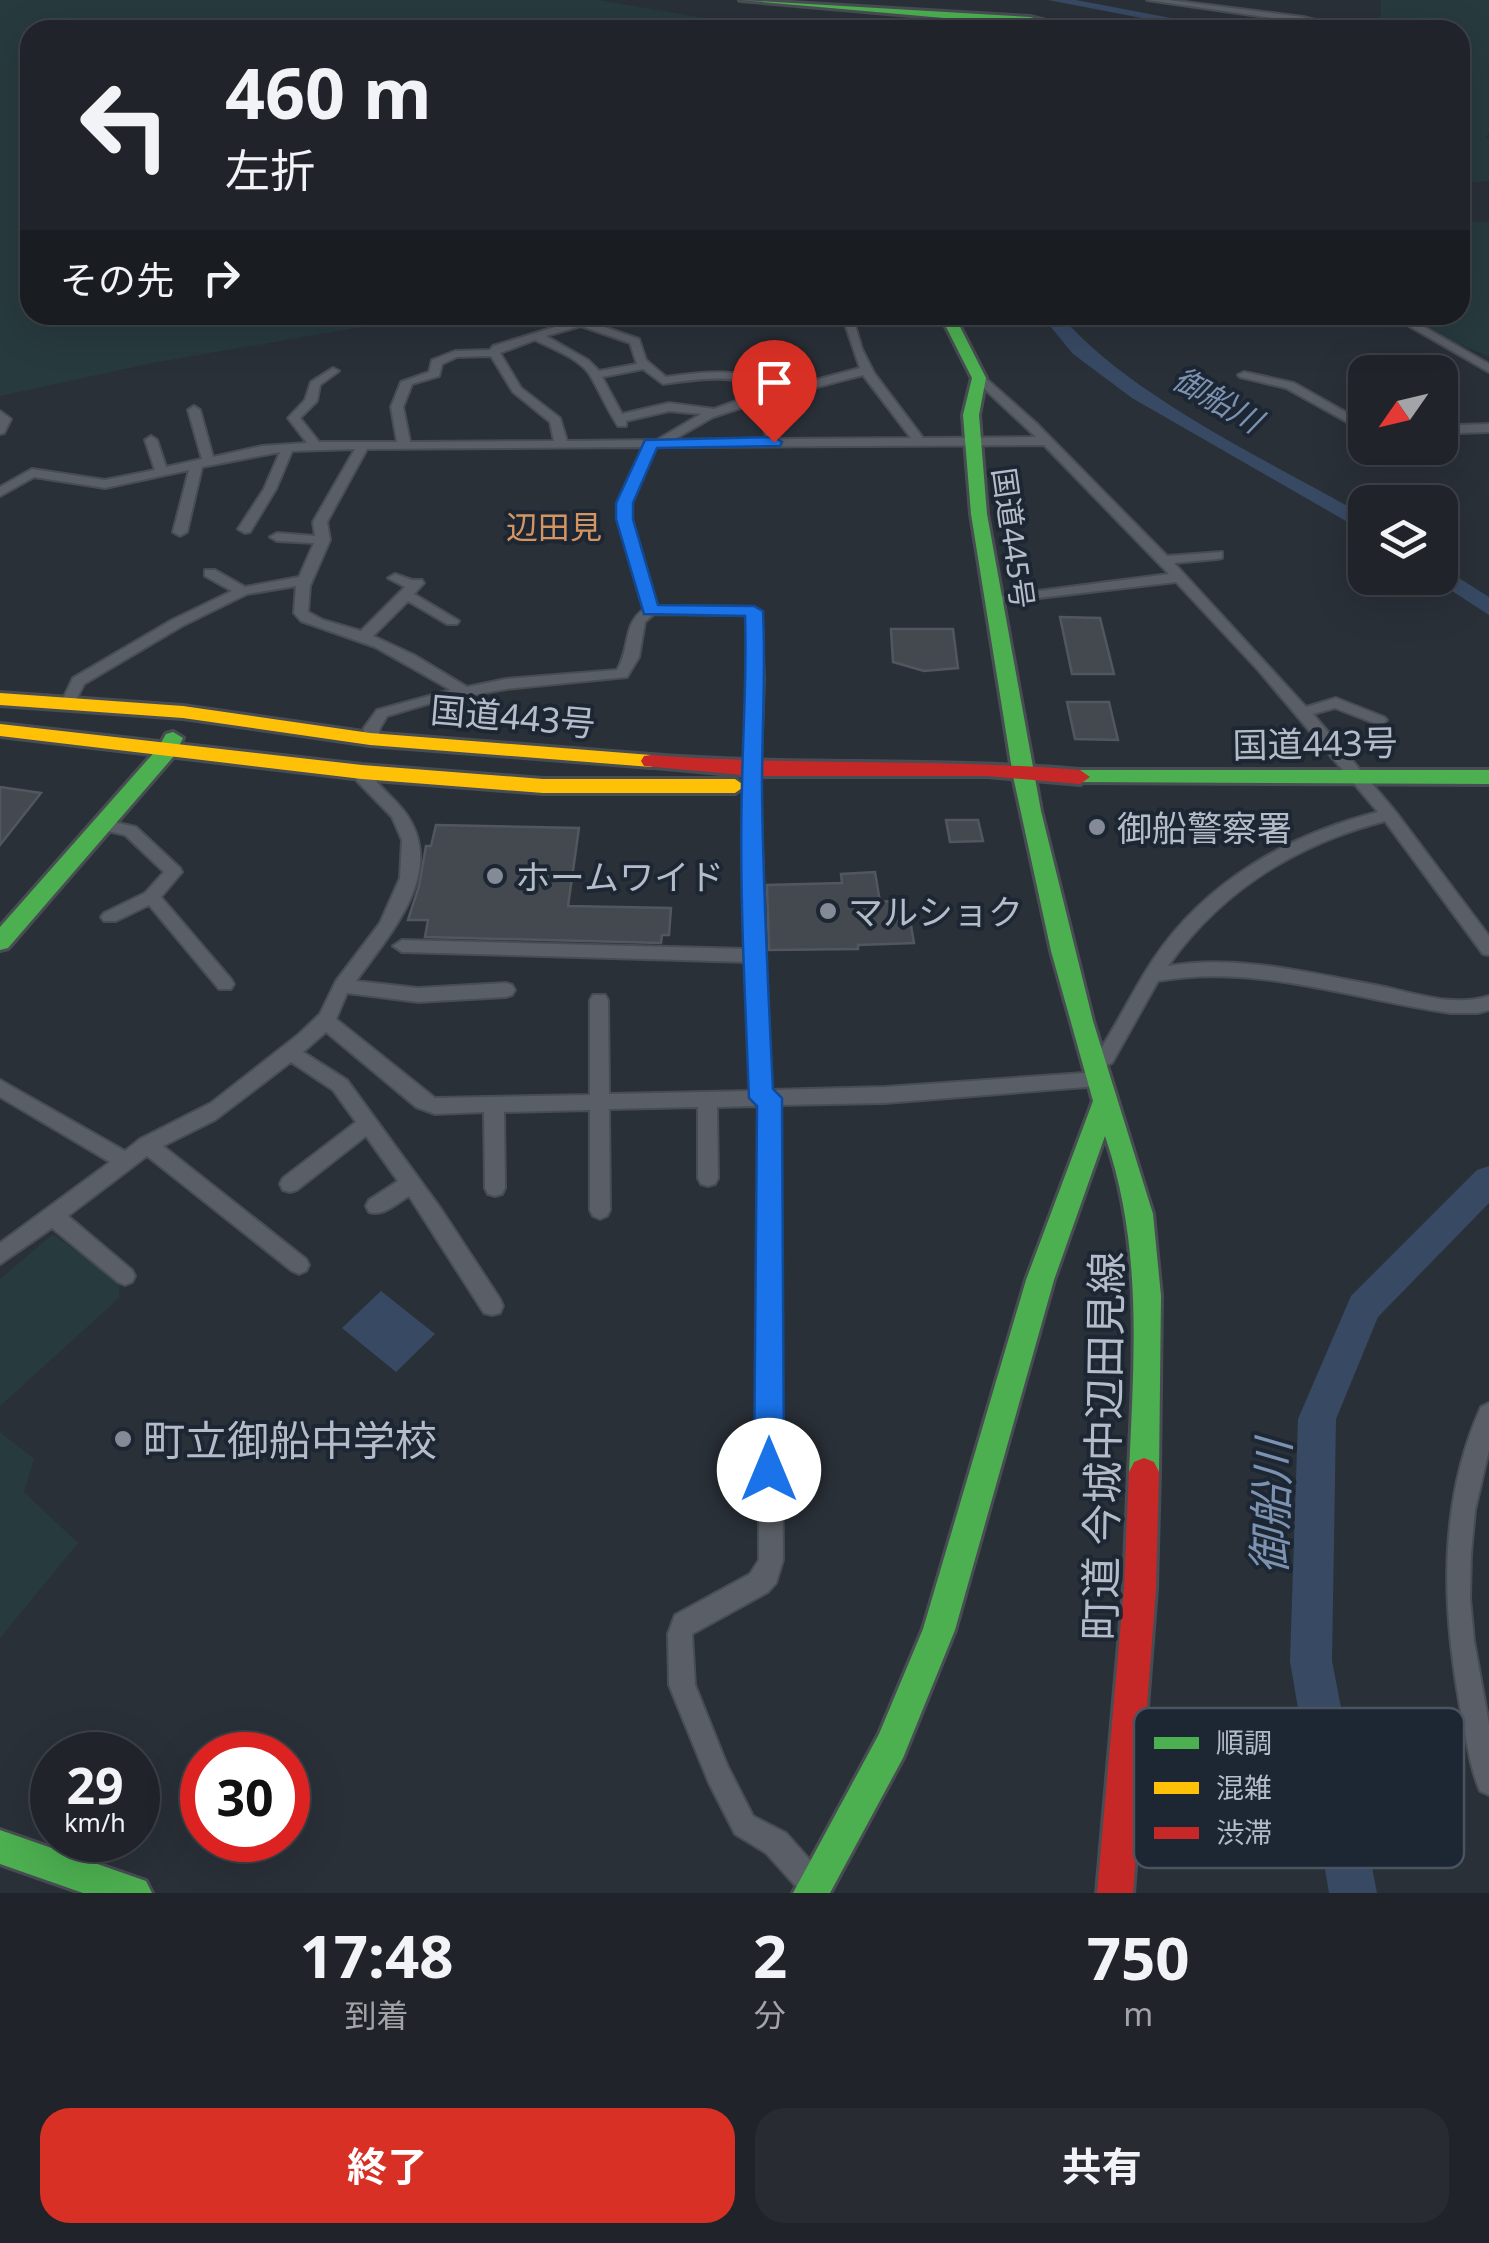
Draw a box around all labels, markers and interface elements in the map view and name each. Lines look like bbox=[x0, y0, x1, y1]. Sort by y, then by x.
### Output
text: 460 m bbox=[225, 44, 432, 140]
icon: left bbox=[60, 60, 190, 190]
text: 左折 bbox=[225, 139, 315, 200]
icon: right bbox=[194, 250, 249, 305]
text: その先 bbox=[60, 253, 174, 305]
pin bbox=[732, 340, 817, 443]
icon: arrive bbox=[747, 355, 802, 410]
north arrow bbox=[1348, 355, 1458, 465]
map controls bbox=[1348, 355, 1458, 595]
water label: 御船川 bbox=[1166, 356, 1273, 443]
street label: 国道445号 bbox=[984, 465, 1044, 611]
button: layers bbox=[1348, 485, 1458, 595]
district label: 辺田見 bbox=[506, 505, 602, 548]
street label: 国道443号 bbox=[429, 685, 597, 747]
street label: 国道443号 bbox=[1232, 718, 1398, 768]
place label: 御船警察署 bbox=[1117, 804, 1292, 851]
marker: 御船警察署 bbox=[1086, 816, 1108, 838]
place label: ホームワイド bbox=[515, 853, 724, 900]
marker: ホームワイド bbox=[484, 865, 506, 887]
place label: マルショク bbox=[848, 888, 1023, 935]
marker: マルショク bbox=[817, 900, 839, 922]
street label: 町道 今城中辺田見線 bbox=[1070, 1251, 1134, 1641]
place label: 町立御船中学校 bbox=[143, 1411, 437, 1468]
position arrow bbox=[717, 1418, 821, 1522]
marker: 町立御船中学校 bbox=[112, 1428, 134, 1450]
water label: 御船川 bbox=[1237, 1434, 1303, 1576]
legend bbox=[1134, 1708, 1464, 1868]
text: 順調 bbox=[1216, 1723, 1272, 1761]
speed limit sign: 30 bbox=[180, 1732, 310, 1862]
text: 29 bbox=[66, 1751, 124, 1819]
text: 混雑 bbox=[1216, 1768, 1272, 1806]
text: km/h bbox=[64, 1805, 126, 1839]
text: 渋滞 bbox=[1216, 1813, 1272, 1851]
text: 17:48 bbox=[299, 1914, 454, 1996]
text: 2 bbox=[753, 1914, 787, 1996]
text: 750 bbox=[1087, 1916, 1190, 1998]
text: m bbox=[1123, 1992, 1153, 2035]
text: 到着 bbox=[344, 1993, 408, 2036]
text: 分 bbox=[754, 1993, 786, 2036]
button: 終了 bbox=[40, 2108, 735, 2223]
button: 共有 bbox=[755, 2108, 1449, 2223]

